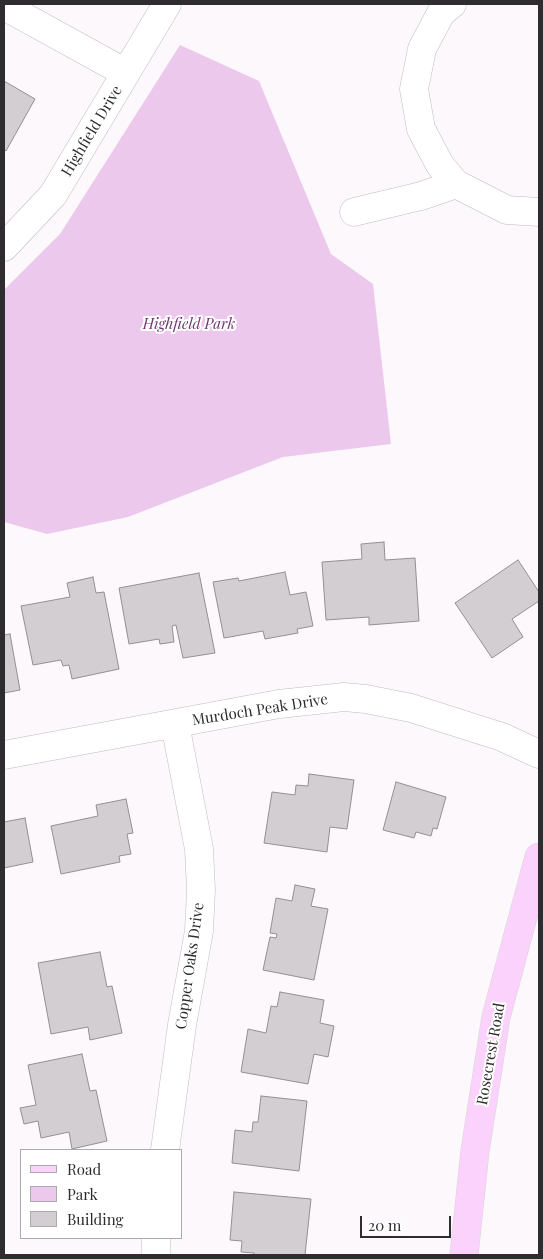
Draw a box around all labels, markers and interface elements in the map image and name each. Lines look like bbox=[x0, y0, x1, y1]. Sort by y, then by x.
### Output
street label: Highfield Drive bbox=[58, 82, 126, 180]
park label: Highfield Park bbox=[143, 315, 235, 333]
street label: Murdoch Peak Drive bbox=[191, 690, 329, 730]
street label: Copper Oaks Drive bbox=[172, 901, 208, 1031]
street label: Rosecrest Road bbox=[473, 1002, 509, 1106]
legend bbox=[20, 1149, 182, 1239]
text: Road bbox=[67, 1159, 101, 1179]
text: Park bbox=[67, 1184, 98, 1204]
scale bar bbox=[363, 1206, 454, 1238]
text: Building bbox=[67, 1209, 123, 1229]
text: 20 m bbox=[368, 1215, 401, 1235]

